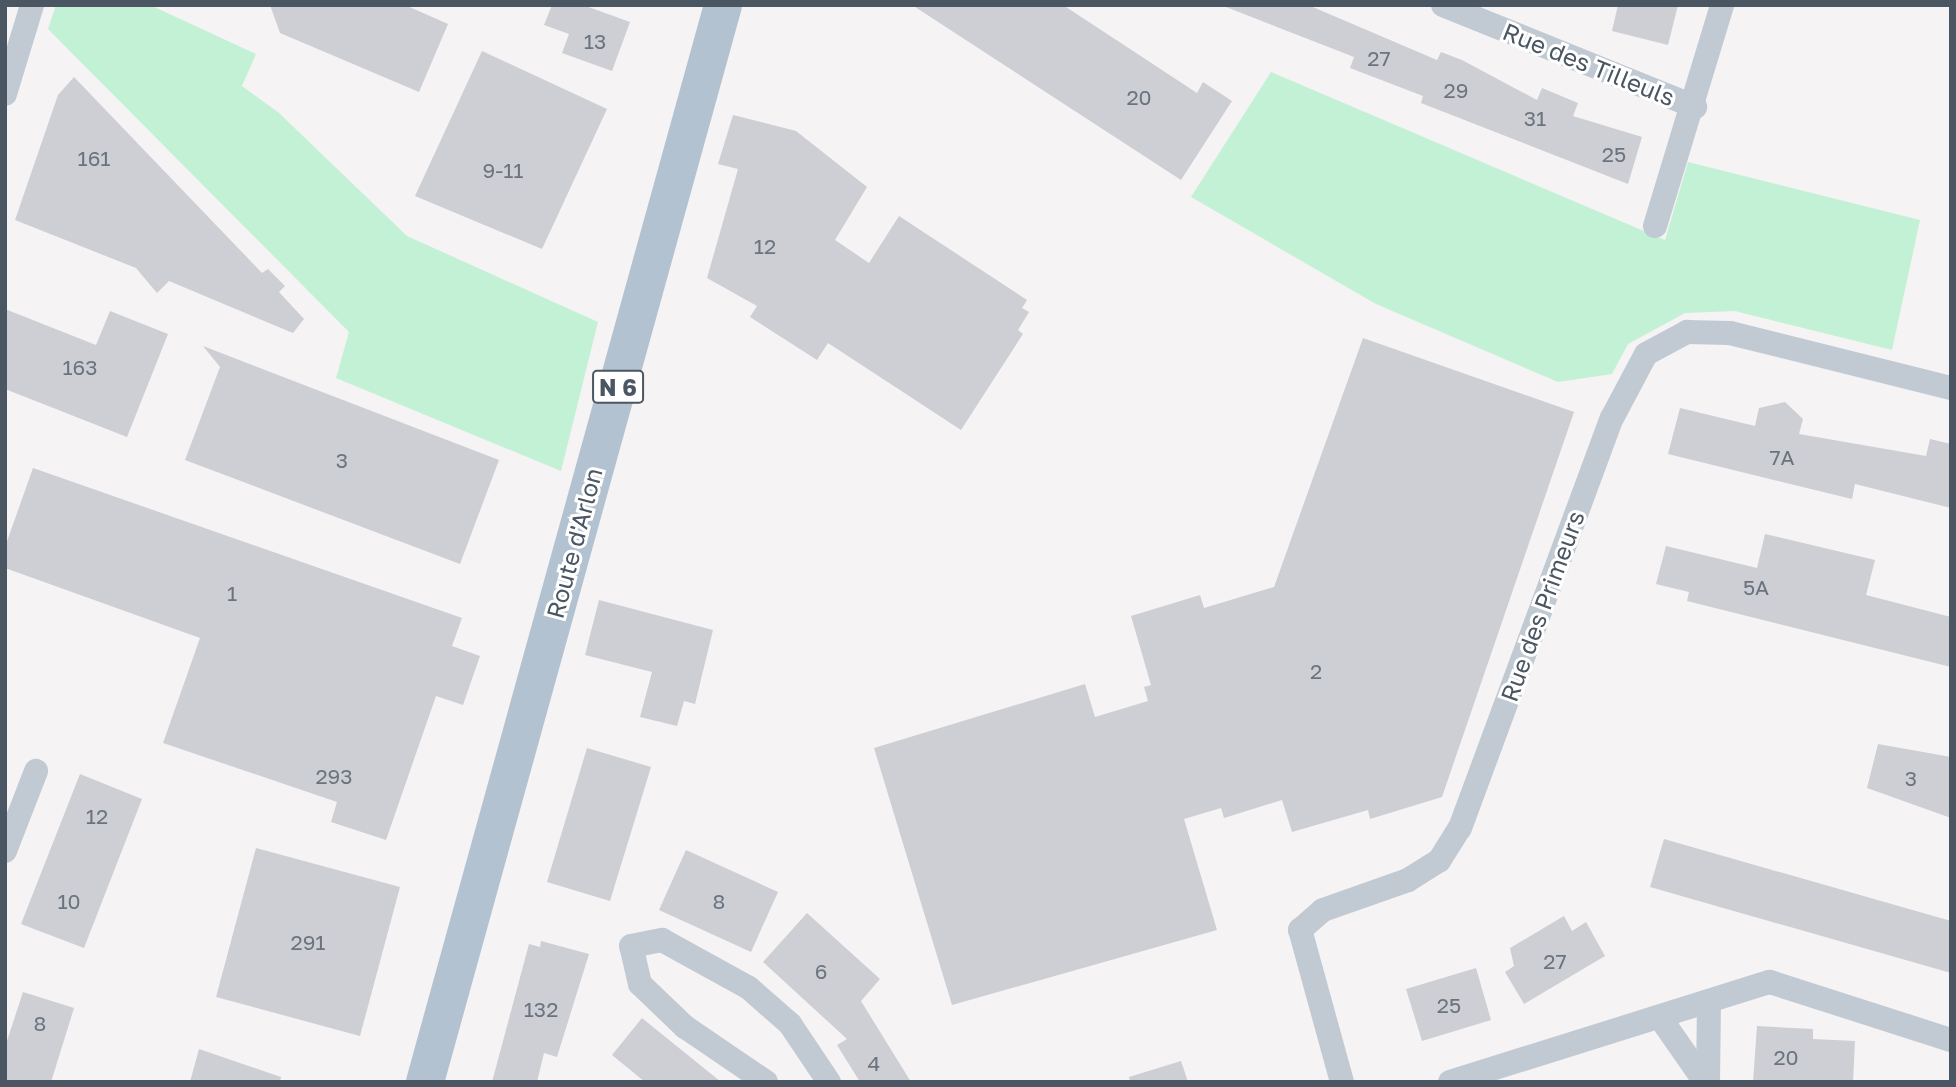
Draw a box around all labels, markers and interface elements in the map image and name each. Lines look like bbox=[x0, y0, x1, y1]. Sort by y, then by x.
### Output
street label: Rue des Tilleuls bbox=[1499, 16, 1679, 112]
house number: 13 bbox=[584, 28, 606, 54]
house number: 27 bbox=[1367, 45, 1391, 71]
house number: 29 bbox=[1444, 77, 1468, 103]
house number: 20 bbox=[1126, 84, 1152, 110]
house number: 31 bbox=[1524, 105, 1546, 131]
house number: 25 bbox=[1602, 141, 1626, 167]
house number: 161 bbox=[77, 145, 111, 171]
house number: 9-11 bbox=[482, 157, 524, 183]
house number: 12 bbox=[754, 233, 776, 259]
house number: 163 bbox=[62, 354, 98, 380]
road number: N 6 bbox=[592, 368, 644, 406]
house number: 7A bbox=[1769, 444, 1795, 470]
house number: 3 bbox=[336, 447, 348, 473]
street label: Route d'Arlon bbox=[540, 465, 608, 621]
street label: Rue des Primeurs bbox=[1494, 507, 1590, 705]
house number: 5A bbox=[1743, 574, 1769, 600]
house number: 1 bbox=[227, 580, 237, 606]
house number: 2 bbox=[1310, 658, 1322, 684]
house number: 293 bbox=[315, 763, 353, 789]
house number: 3 bbox=[1905, 765, 1917, 791]
house number: 12 bbox=[86, 803, 108, 829]
house number: 10 bbox=[57, 888, 81, 914]
house number: 8 bbox=[713, 888, 725, 914]
house number: 291 bbox=[290, 929, 326, 955]
house number: 27 bbox=[1543, 948, 1567, 974]
house number: 6 bbox=[815, 958, 827, 984]
house number: 25 bbox=[1437, 992, 1461, 1018]
house number: 132 bbox=[524, 996, 558, 1022]
house number: 8 bbox=[34, 1010, 46, 1036]
house number: 20 bbox=[1773, 1044, 1799, 1070]
house number: 4 bbox=[868, 1050, 880, 1076]

